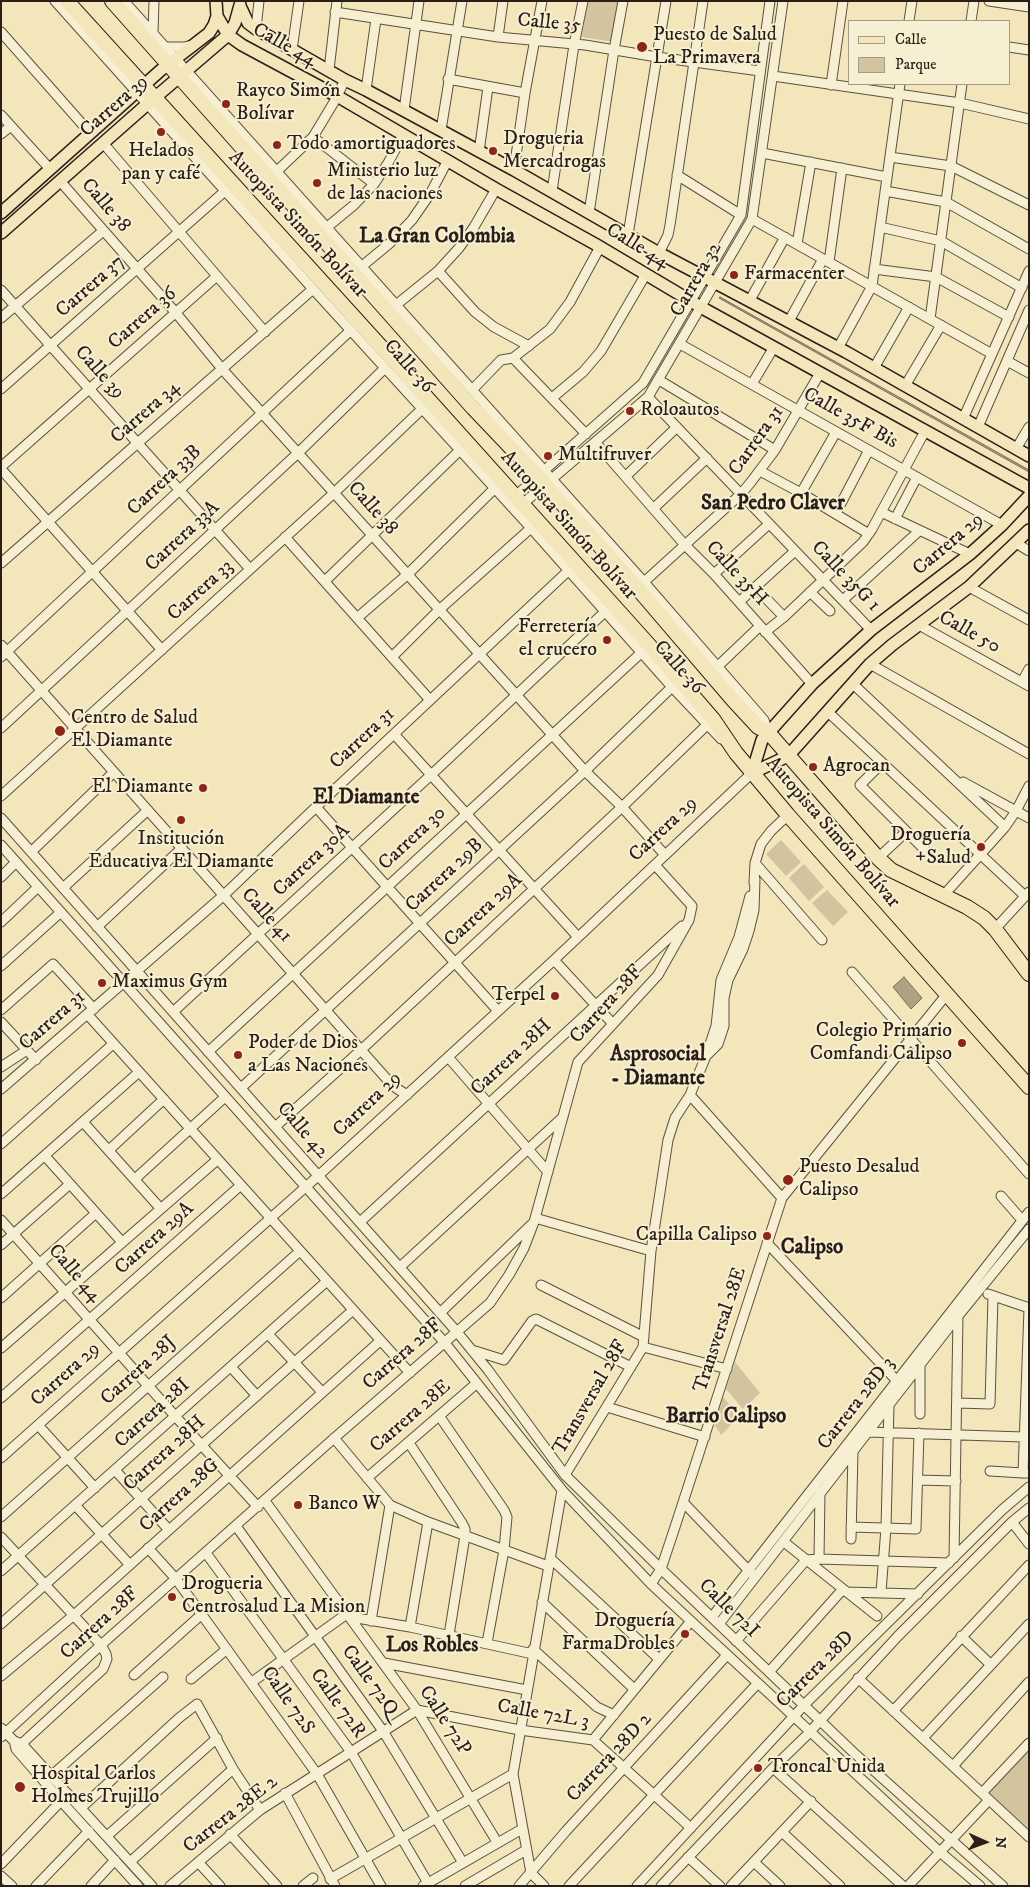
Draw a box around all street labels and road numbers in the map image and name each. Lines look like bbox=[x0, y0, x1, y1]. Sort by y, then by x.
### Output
street label: Calle 35 bbox=[516, 9, 582, 39]
street label: Calle 44 bbox=[248, 19, 320, 73]
street label: Carrera 39 bbox=[76, 71, 154, 143]
street label: Autopista Simón Bolívar bbox=[222, 146, 372, 304]
street label: Calle 38 bbox=[75, 174, 135, 238]
street label: Calle 44 bbox=[601, 219, 673, 275]
street label: Carrera 32 bbox=[666, 238, 728, 322]
street label: Carrera 37 bbox=[52, 251, 130, 323]
street label: Carrera 36 bbox=[104, 283, 182, 355]
street label: Calle 36 bbox=[378, 335, 438, 399]
street label: Calle 39 bbox=[69, 341, 129, 405]
street label: Carrera 34 bbox=[106, 376, 186, 450]
street label: Calle 35F Bis bbox=[798, 383, 902, 455]
street label: Carrera 31 bbox=[724, 401, 790, 481]
street label: Carrera 33B bbox=[123, 441, 207, 521]
street label: Autopista Simón Bolívar bbox=[495, 446, 641, 606]
street label: Calle 38 bbox=[342, 477, 402, 541]
street label: Carrera 33A bbox=[141, 497, 225, 577]
street label: Carrera 29 bbox=[909, 508, 989, 582]
street label: Calle 35H bbox=[700, 536, 772, 612]
street label: Calle 35G 1 bbox=[805, 537, 885, 617]
street label: Carrera 33 bbox=[163, 555, 239, 627]
street label: Calle 50 bbox=[934, 606, 1004, 660]
street label: Calle 36 bbox=[648, 636, 708, 700]
street label: Carrera 31 bbox=[326, 703, 400, 775]
street label: Autopista Simón Bolívar bbox=[760, 752, 904, 914]
street label: Carrera 29 bbox=[625, 792, 703, 868]
street label: Carrera 30 bbox=[374, 802, 452, 876]
street label: Carrera 30A bbox=[269, 819, 355, 903]
street label: Carrera 29B bbox=[401, 834, 489, 918]
street label: Carrera 29A bbox=[440, 869, 528, 953]
street label: Calle 41 bbox=[235, 884, 297, 948]
street label: Carrera 28F bbox=[566, 961, 648, 1049]
street label: Carrera 31 bbox=[15, 986, 91, 1056]
street label: Carrera 28H bbox=[467, 1015, 557, 1101]
street label: Carrera 29 bbox=[329, 1067, 407, 1143]
street label: Calle 42 bbox=[271, 1098, 333, 1164]
street label: Carrera 29A bbox=[111, 1197, 199, 1281]
street label: Calle 44 bbox=[42, 1240, 106, 1308]
street label: Transversal 28E bbox=[689, 1264, 753, 1396]
street label: Carrera 28F bbox=[358, 1314, 448, 1396]
street label: Carrera 28J bbox=[96, 1331, 182, 1411]
street label: Transversal 28F bbox=[549, 1336, 633, 1460]
street label: Carrera 29 bbox=[26, 1338, 106, 1412]
street label: Carrera 28D 3 bbox=[813, 1353, 901, 1455]
street label: Carrera 28I bbox=[110, 1374, 196, 1454]
street label: Carrera 28E bbox=[366, 1375, 456, 1459]
street label: Carrera 28H bbox=[119, 1411, 211, 1497]
street label: Carrera 28G bbox=[135, 1454, 225, 1538]
street label: Calle 72I bbox=[693, 1574, 763, 1644]
street label: Carrera 28F bbox=[56, 1583, 144, 1665]
street label: Carrera 28D bbox=[772, 1626, 860, 1714]
street label: Calle 72Q bbox=[335, 1641, 403, 1721]
street label: Calle 72S bbox=[255, 1663, 319, 1739]
street label: Calle 72R bbox=[304, 1665, 370, 1743]
street label: Calle 72P bbox=[413, 1682, 475, 1760]
street label: Calle 72L 3 bbox=[495, 1695, 591, 1735]
street label: Carrera 28D 2 bbox=[562, 1708, 658, 1808]
street label: Carrera 28E 2 bbox=[179, 1771, 283, 1859]

